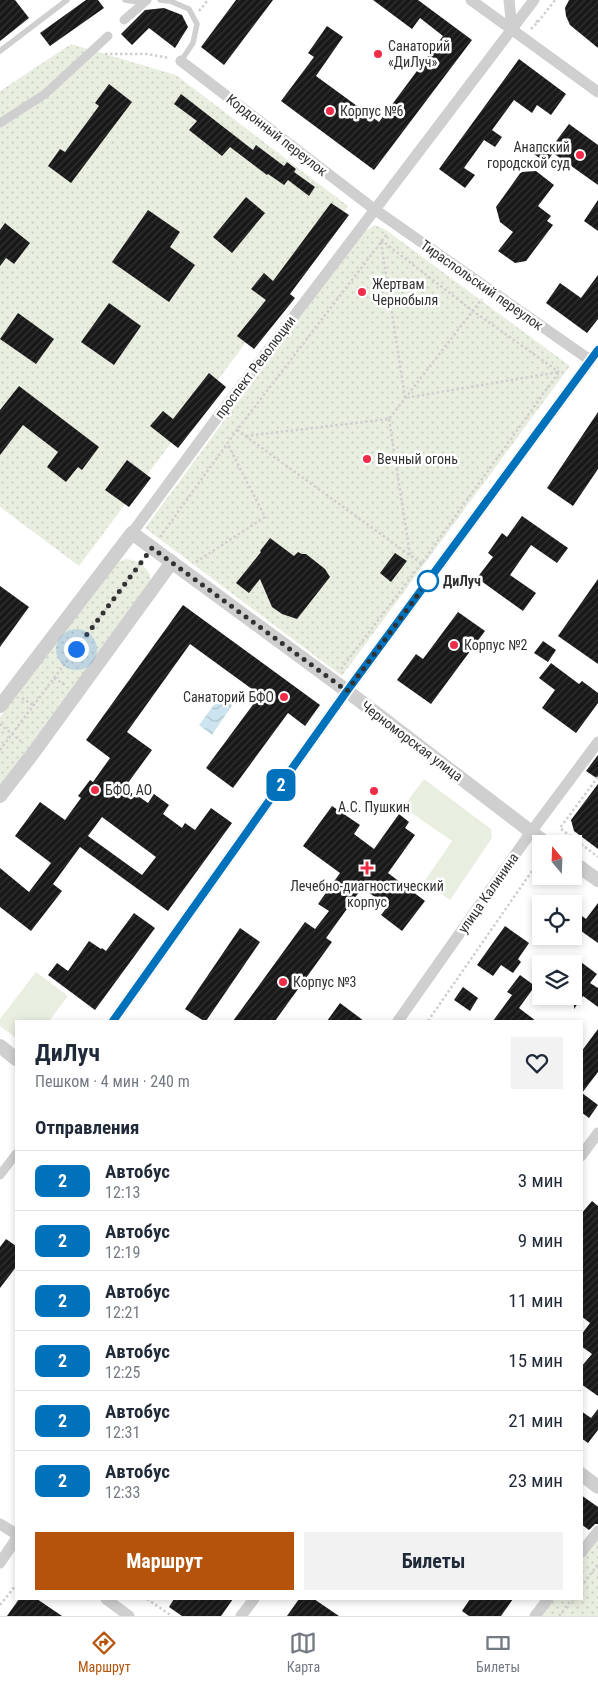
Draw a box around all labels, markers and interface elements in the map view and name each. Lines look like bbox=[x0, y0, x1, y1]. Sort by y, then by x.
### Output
place label: Санаторий «ДиЛуч» bbox=[388, 38, 450, 70]
marker: Санаторий «ДиЛуч» bbox=[372, 48, 384, 60]
street label: Кордонный переулок bbox=[223, 91, 331, 180]
place label: Корпус №6 bbox=[340, 103, 404, 119]
marker: Корпус №6 bbox=[324, 105, 336, 117]
place label: Анапский городской суд bbox=[487, 139, 570, 171]
marker: Анапский городской суд bbox=[574, 149, 586, 161]
street label: Тираспольский переулок bbox=[418, 237, 547, 334]
place label: Жертвам Чернобыля bbox=[372, 276, 438, 308]
marker: Жертвам Чернобыля bbox=[356, 286, 368, 298]
street label: проспект Революции bbox=[211, 313, 299, 421]
place label: Вечный огонь bbox=[377, 451, 458, 467]
marker: Вечный огонь bbox=[361, 453, 373, 465]
marker: ДиЛуч bbox=[417, 570, 439, 592]
place label: ДиЛуч bbox=[443, 573, 481, 589]
your location bbox=[64, 637, 89, 662]
place label: Корпус №2 bbox=[464, 637, 528, 653]
marker: Корпус №2 bbox=[448, 639, 460, 651]
place label: Санаторий БФО bbox=[183, 689, 274, 705]
marker: Санаторий БФО bbox=[278, 691, 290, 703]
street label: Черноморская улица bbox=[358, 698, 466, 784]
line badge: 2 bbox=[265, 769, 297, 801]
text: 2 bbox=[276, 774, 286, 795]
place label: БФО, АО bbox=[105, 782, 152, 798]
marker: БФО, АО bbox=[89, 784, 101, 796]
marker: А.С. Пушкин bbox=[368, 785, 380, 797]
place label: А.С. Пушкин bbox=[338, 799, 410, 815]
north arrow bbox=[532, 835, 582, 885]
map controls bbox=[532, 835, 582, 1005]
street label: улица Калинина bbox=[454, 850, 522, 936]
marker: Лечебно-диагностический корпус bbox=[360, 861, 374, 875]
place label: Лечебно-диагностический корпус bbox=[290, 878, 444, 910]
button: locate bbox=[532, 895, 582, 945]
button: layers bbox=[532, 955, 582, 1005]
place label: Корпус №3 bbox=[293, 974, 356, 990]
marker: Корпус №3 bbox=[277, 976, 289, 988]
button: heart bbox=[511, 1037, 563, 1089]
text: ДиЛуч bbox=[35, 1039, 100, 1067]
text: Пешком · 4 мин · 240 m bbox=[35, 1072, 190, 1091]
text: Отправления bbox=[35, 1116, 139, 1139]
text: Автобус bbox=[105, 1160, 170, 1183]
text: 3 мин bbox=[518, 1169, 563, 1192]
text: 2 bbox=[58, 1170, 67, 1191]
text: 12:13 bbox=[105, 1183, 140, 1202]
text: Автобус bbox=[105, 1220, 170, 1243]
text: 9 мин bbox=[518, 1229, 563, 1252]
text: 2 bbox=[58, 1230, 67, 1251]
text: 12:19 bbox=[105, 1243, 140, 1262]
text: Автобус bbox=[105, 1280, 170, 1303]
text: 11 мин bbox=[508, 1289, 563, 1312]
text: 2 bbox=[58, 1290, 67, 1311]
text: 12:21 bbox=[105, 1303, 140, 1322]
text: Автобус bbox=[105, 1340, 170, 1363]
text: 15 мин bbox=[508, 1349, 563, 1372]
text: 2 bbox=[58, 1350, 67, 1371]
text: 12:25 bbox=[105, 1363, 140, 1382]
text: Автобус bbox=[105, 1400, 170, 1423]
text: 21 мин bbox=[508, 1409, 563, 1432]
text: 2 bbox=[58, 1410, 67, 1431]
text: 12:31 bbox=[105, 1423, 140, 1442]
text: Автобус bbox=[105, 1460, 170, 1483]
text: 23 мин bbox=[508, 1469, 563, 1492]
text: 2 bbox=[58, 1470, 67, 1491]
text: 12:33 bbox=[105, 1483, 140, 1502]
button: Маршрут bbox=[35, 1532, 294, 1590]
button: Билеты bbox=[304, 1532, 563, 1590]
tab: Маршрут bbox=[78, 1629, 131, 1675]
tab: Карта bbox=[287, 1629, 320, 1675]
tab: Билеты bbox=[476, 1629, 520, 1675]

